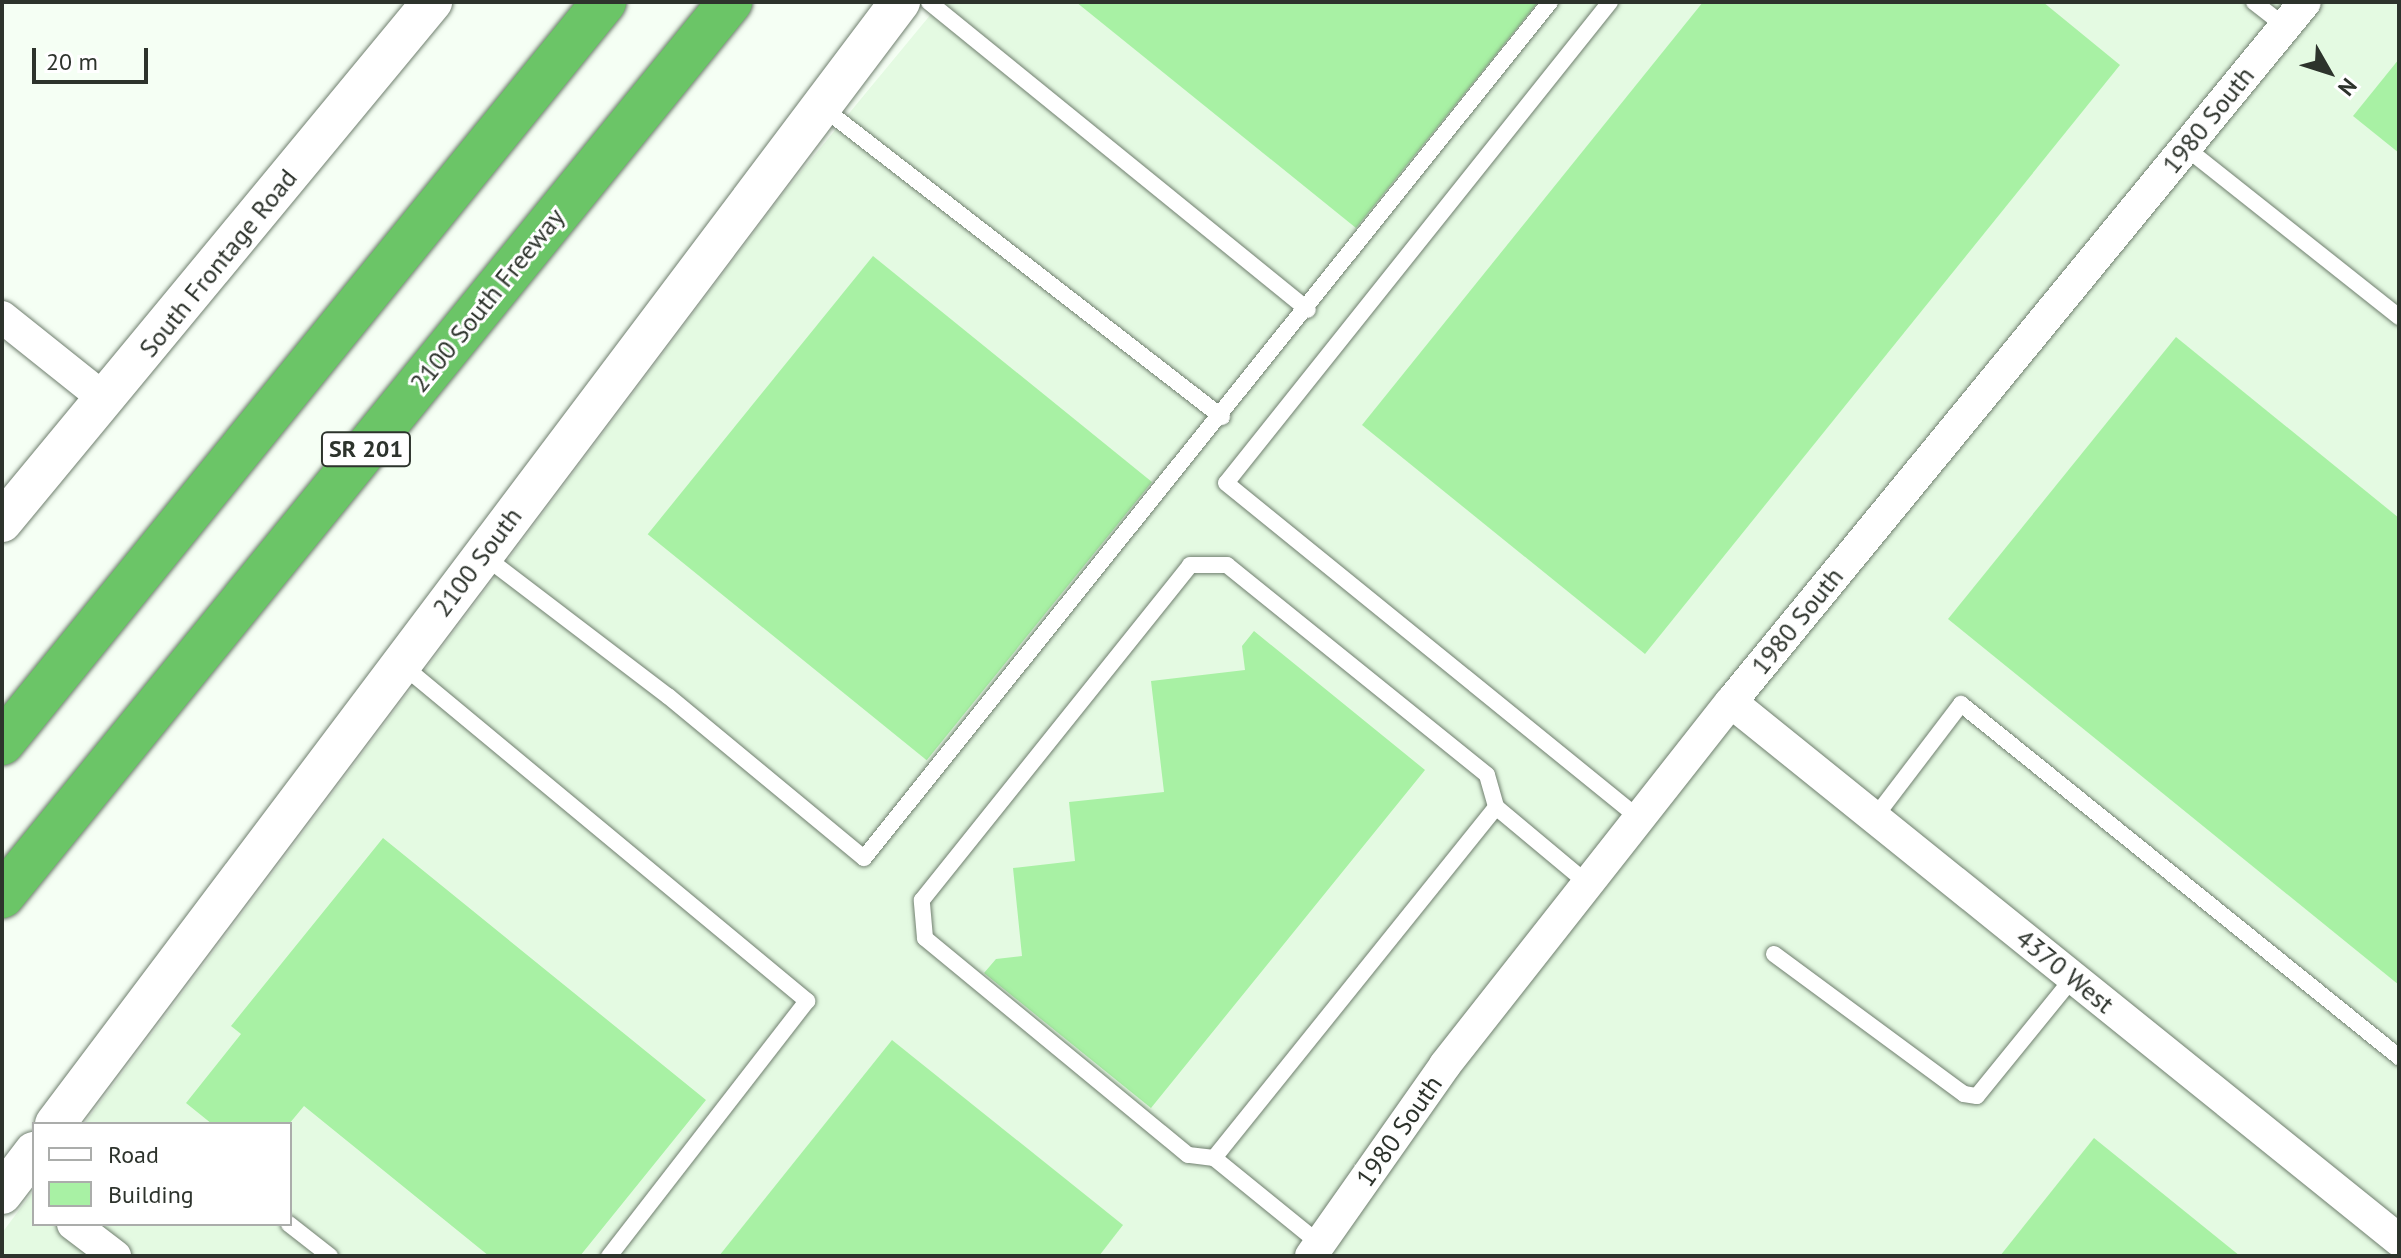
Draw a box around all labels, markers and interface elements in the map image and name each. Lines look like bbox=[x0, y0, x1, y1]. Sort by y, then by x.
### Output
scale bar bbox=[36, 32, 152, 82]
north arrow bbox=[2289, 32, 2369, 112]
text: 20 m bbox=[46, 46, 98, 77]
street label: 1980 South bbox=[2155, 60, 2261, 180]
text: N bbox=[2332, 73, 2363, 102]
street label: South Frontage Road bbox=[133, 163, 303, 363]
street label: 2100 South Freeway bbox=[403, 202, 571, 398]
road number: SR 201 bbox=[320, 429, 412, 469]
street label: 2100 South bbox=[426, 501, 528, 623]
street label: 1980 South bbox=[1744, 561, 1850, 681]
street label: 4370 West bbox=[2010, 922, 2120, 1020]
street label: 1980 South bbox=[1349, 1069, 1449, 1193]
legend bbox=[32, 1122, 292, 1226]
text: Road bbox=[108, 1139, 159, 1170]
text: Building bbox=[108, 1179, 194, 1210]

